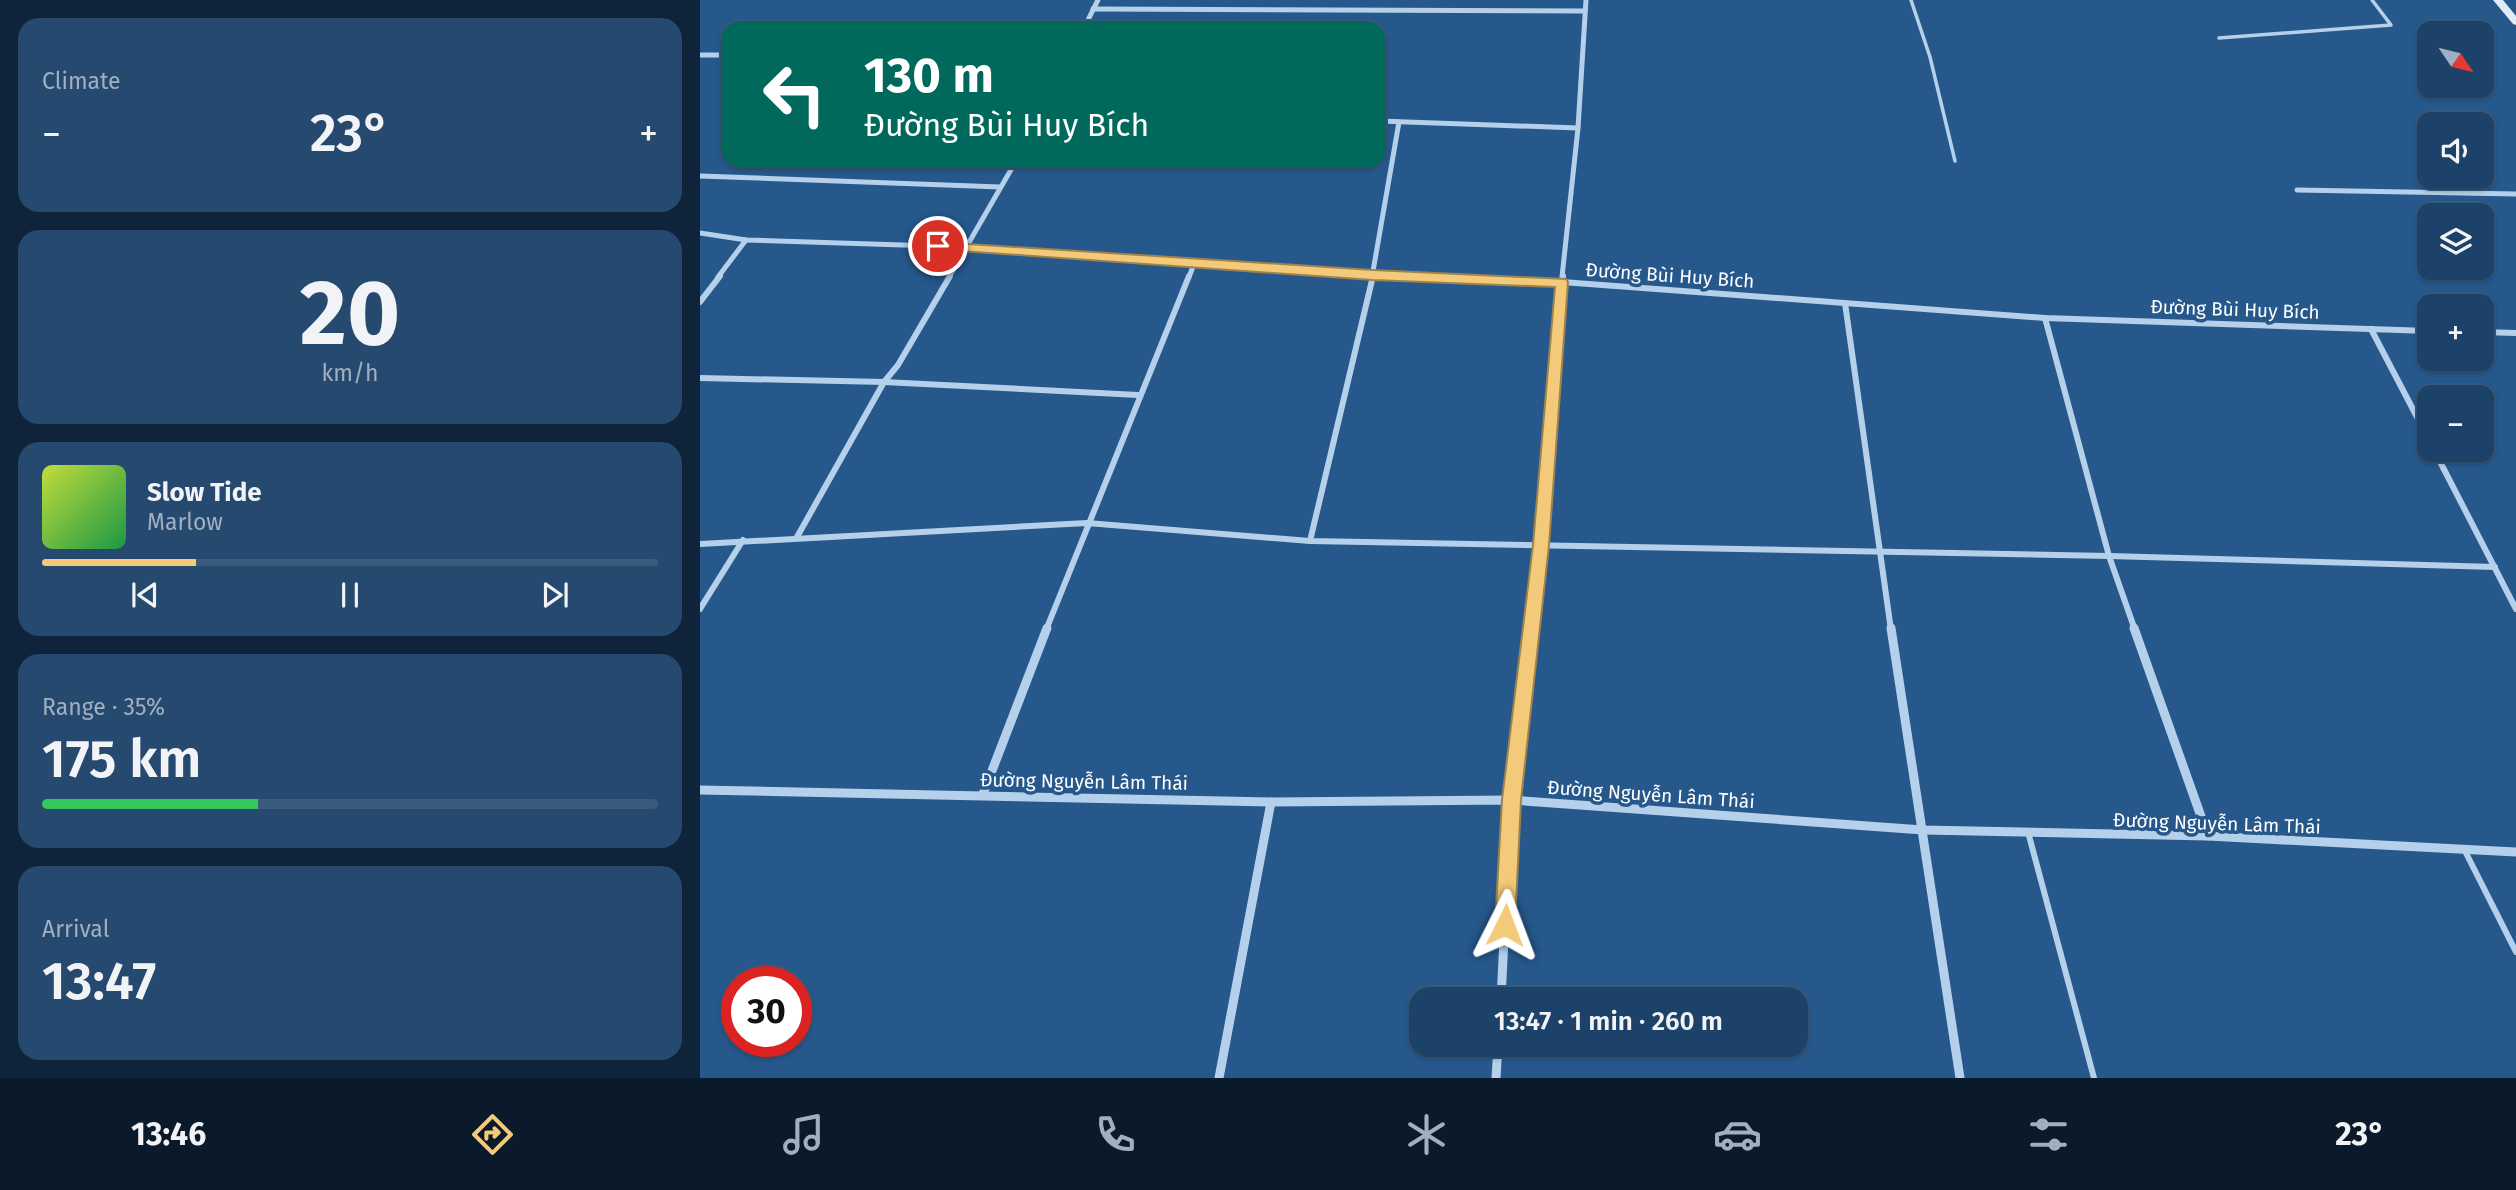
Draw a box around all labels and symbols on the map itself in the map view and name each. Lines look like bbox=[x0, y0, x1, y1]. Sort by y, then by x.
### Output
north arrow bbox=[2417, 21, 2494, 98]
pin bbox=[908, 216, 968, 276]
street label: Đường Bùi Huy Bích bbox=[1585, 258, 1755, 293]
street label: Đường Bùi Huy Bích bbox=[2150, 295, 2320, 324]
street label: Đường Nguyễn Lâm Thái bbox=[980, 768, 1188, 795]
street label: Đường Nguyễn Lâm Thái bbox=[1546, 776, 1755, 813]
street label: Đường Nguyễn Lâm Thái bbox=[2113, 808, 2321, 839]
position arrow bbox=[1468, 888, 1542, 962]
speed limit sign: 30 bbox=[721, 966, 812, 1057]

